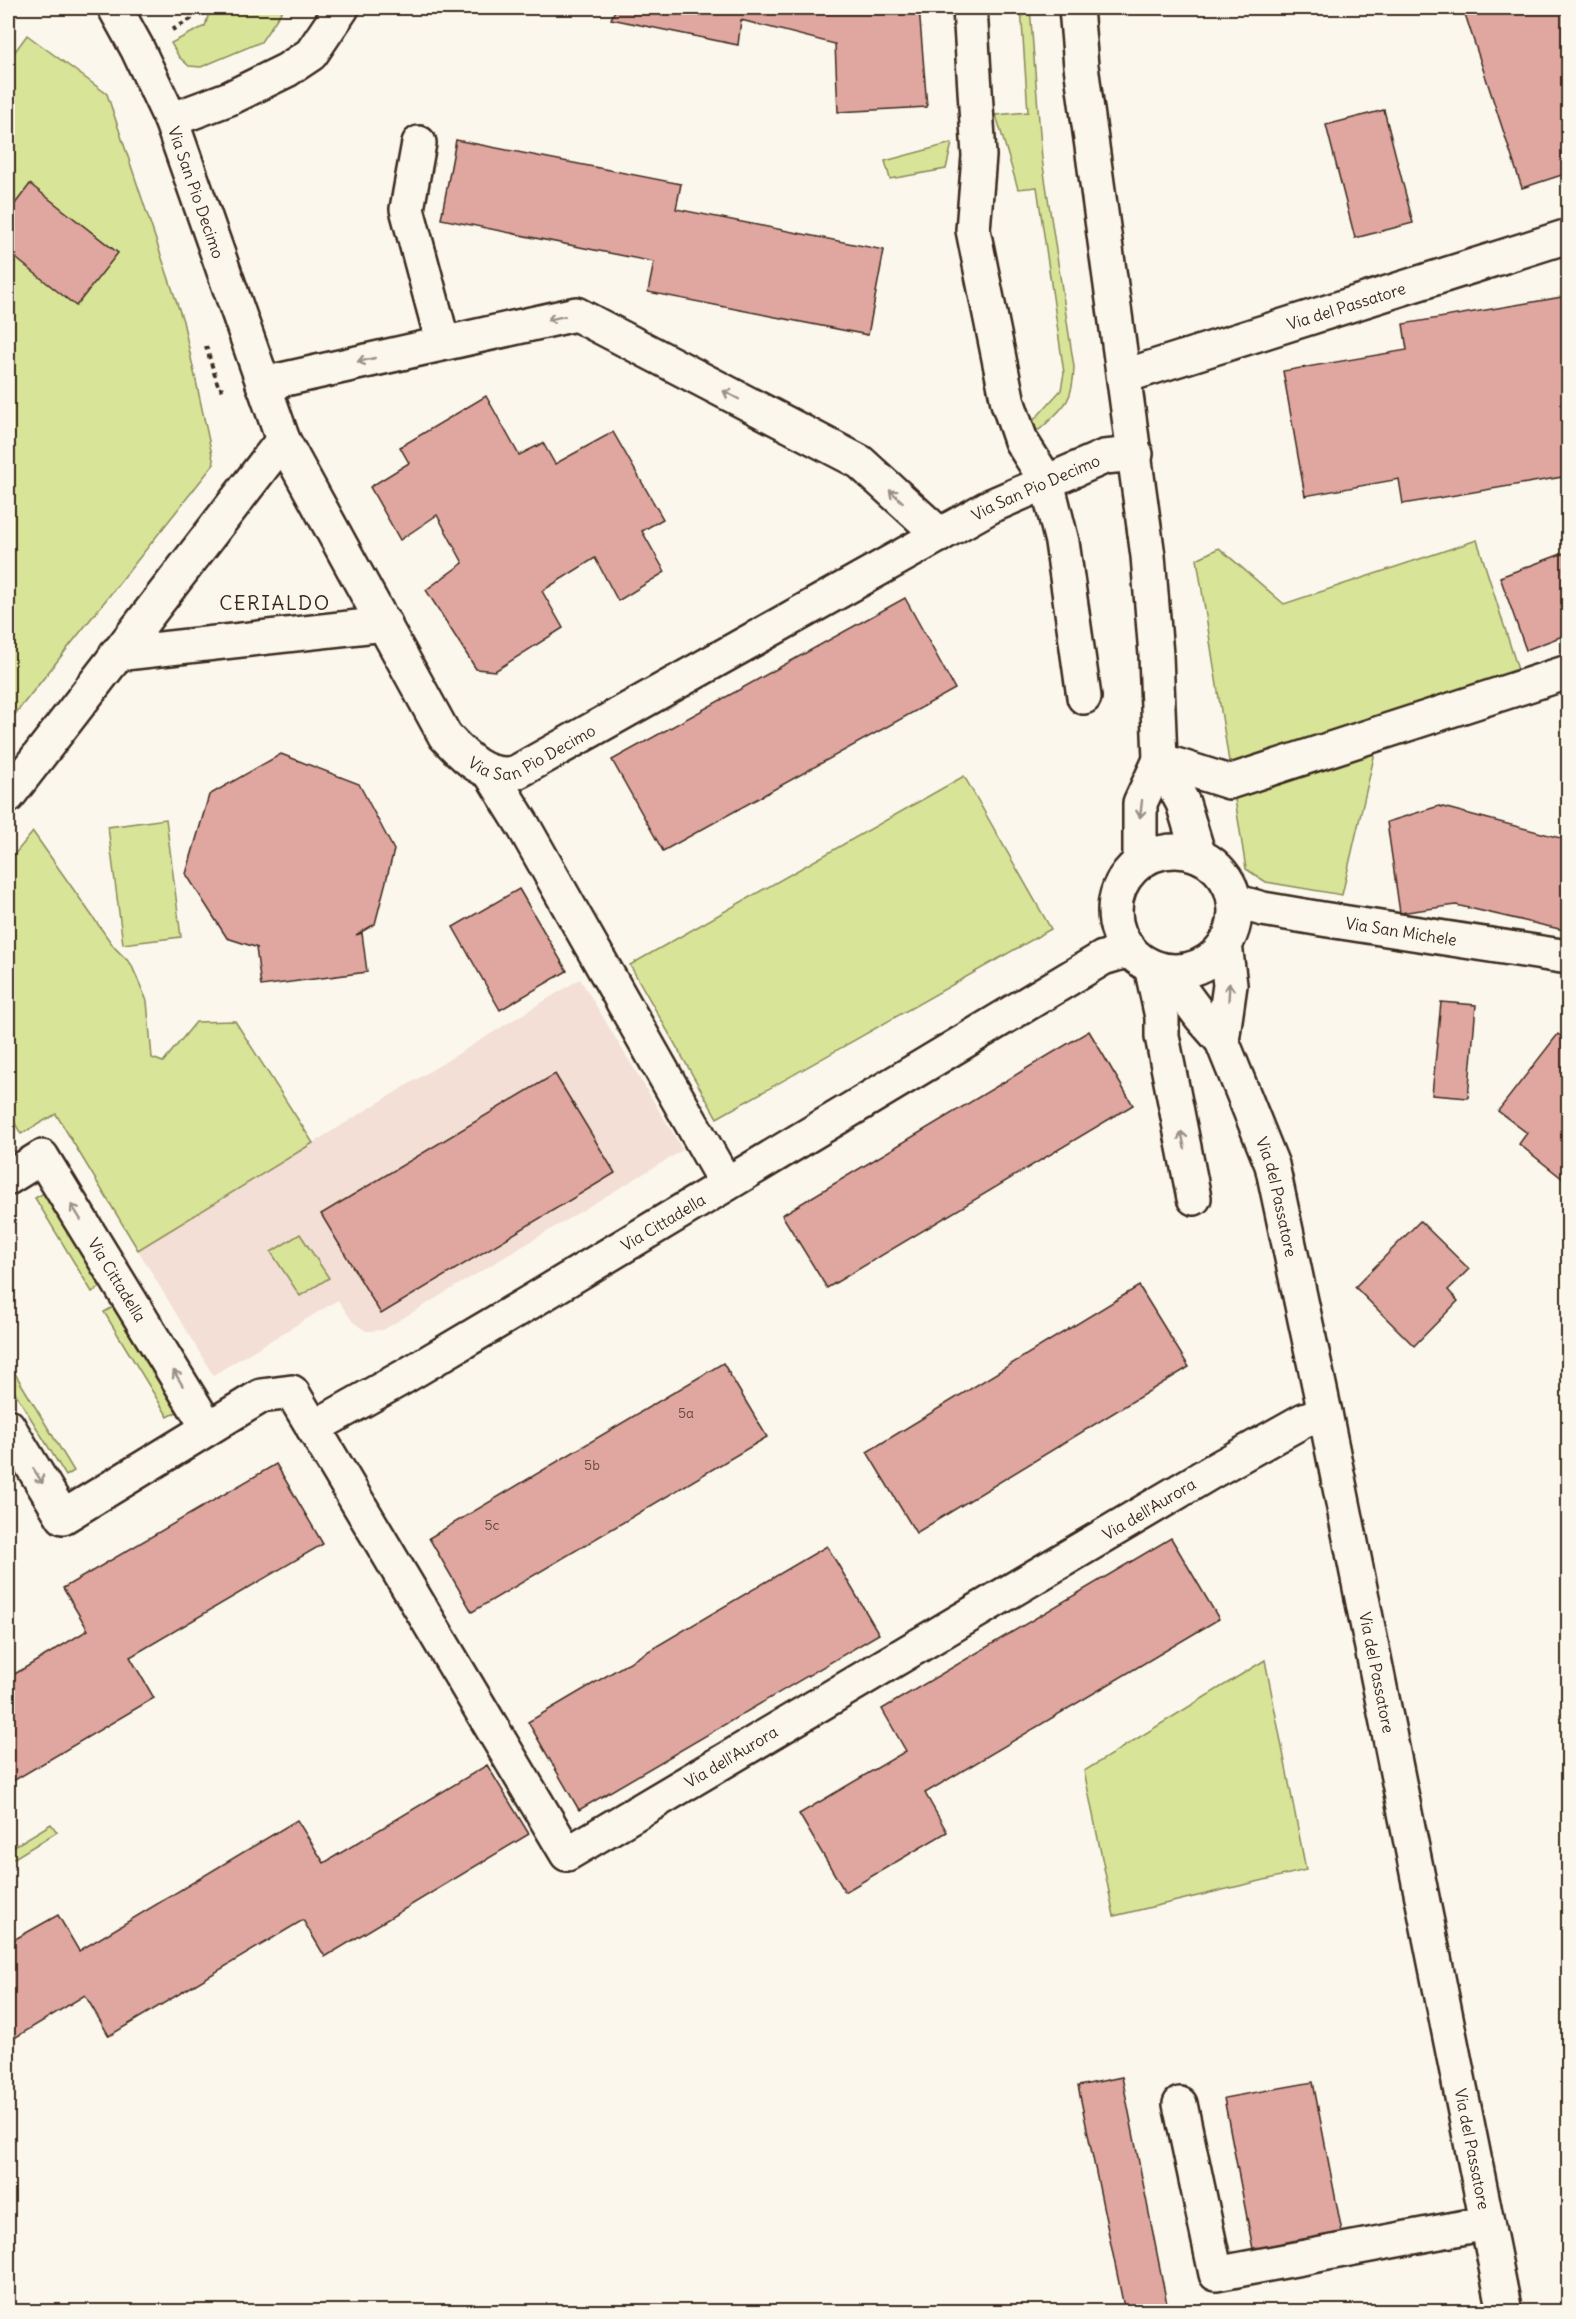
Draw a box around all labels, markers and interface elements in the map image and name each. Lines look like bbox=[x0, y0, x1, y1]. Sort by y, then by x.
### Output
street label: Via San Pio Decimo bbox=[164, 124, 229, 261]
street label: Via del Passatore bbox=[1285, 278, 1408, 334]
one-way arrow bbox=[547, 313, 567, 324]
one-way arrow bbox=[357, 355, 376, 367]
one-way arrow bbox=[723, 389, 740, 401]
street label: Via San Pio Decimo bbox=[968, 450, 1103, 525]
one-way arrow bbox=[889, 489, 904, 503]
district label: CERIALDO bbox=[219, 590, 331, 615]
street label: Via San Pio Decimo bbox=[464, 720, 599, 784]
one-way arrow bbox=[1135, 799, 1146, 818]
street label: Via San Michele bbox=[1344, 913, 1458, 950]
one-way arrow bbox=[1224, 983, 1235, 1003]
one-way arrow bbox=[1176, 1131, 1188, 1150]
street label: Via del Passatore bbox=[1252, 1134, 1301, 1259]
street label: Via Cittadella bbox=[617, 1189, 709, 1255]
one-way arrow bbox=[69, 1204, 81, 1221]
street label: Via Cittadella bbox=[84, 1234, 151, 1325]
one-way arrow bbox=[171, 1370, 183, 1387]
house number: 5a bbox=[678, 1404, 694, 1422]
house number: 5b bbox=[584, 1456, 600, 1474]
one-way arrow bbox=[33, 1467, 45, 1484]
street label: Via dell'Aurora bbox=[1099, 1474, 1199, 1544]
house number: 5c bbox=[484, 1516, 500, 1534]
street label: Via del Passatore bbox=[1355, 1610, 1399, 1735]
street label: Via dell'Aurora bbox=[681, 1721, 781, 1792]
street label: Via del Passatore bbox=[1450, 2087, 1494, 2211]

